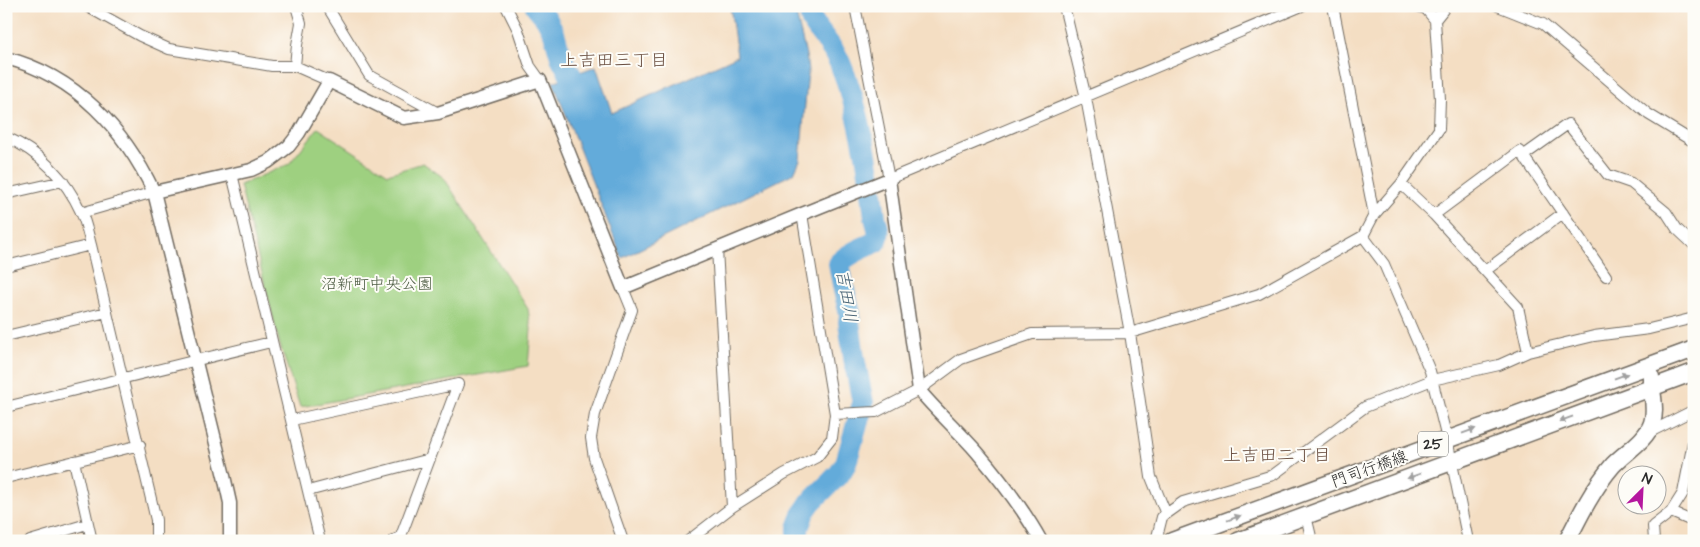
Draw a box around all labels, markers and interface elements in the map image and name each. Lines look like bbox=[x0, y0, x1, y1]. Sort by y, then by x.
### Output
district label: 上吉田三丁目 bbox=[560, 48, 668, 73]
water label: 吉田川 bbox=[830, 267, 863, 325]
park label: 沼新町中央公園 bbox=[321, 273, 433, 295]
one-way arrow bbox=[1614, 372, 1629, 379]
one-way arrow bbox=[1559, 416, 1573, 424]
one-way arrow bbox=[1461, 427, 1476, 434]
road number: 25 bbox=[1418, 432, 1448, 456]
district label: 上吉田二丁目 bbox=[1223, 443, 1331, 468]
street label: 門司行橋線 bbox=[1328, 445, 1411, 493]
north arrow bbox=[1618, 464, 1668, 514]
text: N bbox=[1639, 468, 1655, 490]
one-way arrow bbox=[1406, 473, 1421, 480]
one-way arrow bbox=[1227, 514, 1242, 522]

